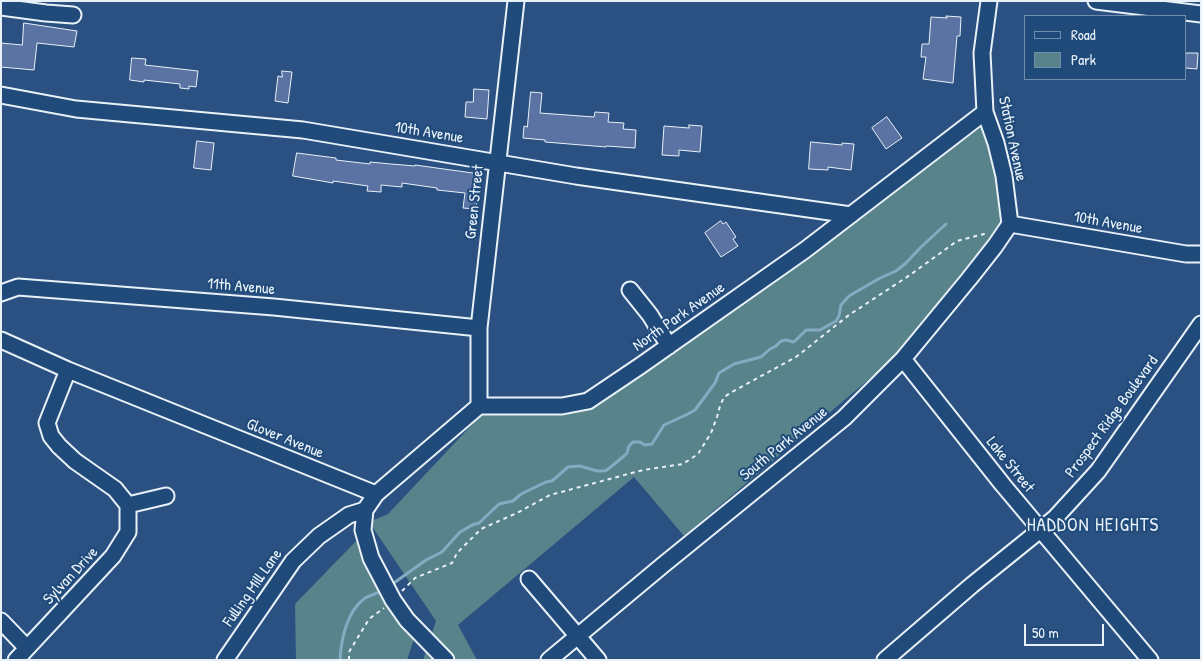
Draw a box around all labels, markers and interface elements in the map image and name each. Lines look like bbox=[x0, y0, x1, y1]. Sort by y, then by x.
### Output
legend bbox=[1024, 15, 1187, 80]
text: Road bbox=[1071, 24, 1096, 45]
text: Park bbox=[1071, 49, 1096, 70]
street label: Station Avenue bbox=[994, 95, 1030, 183]
street label: 10th Avenue bbox=[393, 118, 465, 148]
street label: Green Street bbox=[462, 164, 488, 240]
street label: 10th Avenue bbox=[1072, 208, 1144, 238]
street label: 11th Avenue bbox=[206, 274, 276, 300]
street label: North Park Avenue bbox=[629, 278, 729, 356]
street label: Prospect Ridge Boulevard bbox=[1061, 352, 1163, 482]
street label: South Park Avenue bbox=[736, 403, 832, 485]
street label: Glover Avenue bbox=[244, 415, 326, 463]
street label: Lake Street bbox=[982, 433, 1038, 497]
district label: HADDON HEIGHTS bbox=[1025, 515, 1161, 537]
street label: Sylvan Drive bbox=[39, 543, 103, 609]
street label: Fulling Mill Lane bbox=[219, 545, 287, 631]
scale bar bbox=[1027, 614, 1107, 646]
text: 50 m bbox=[1032, 622, 1059, 643]

